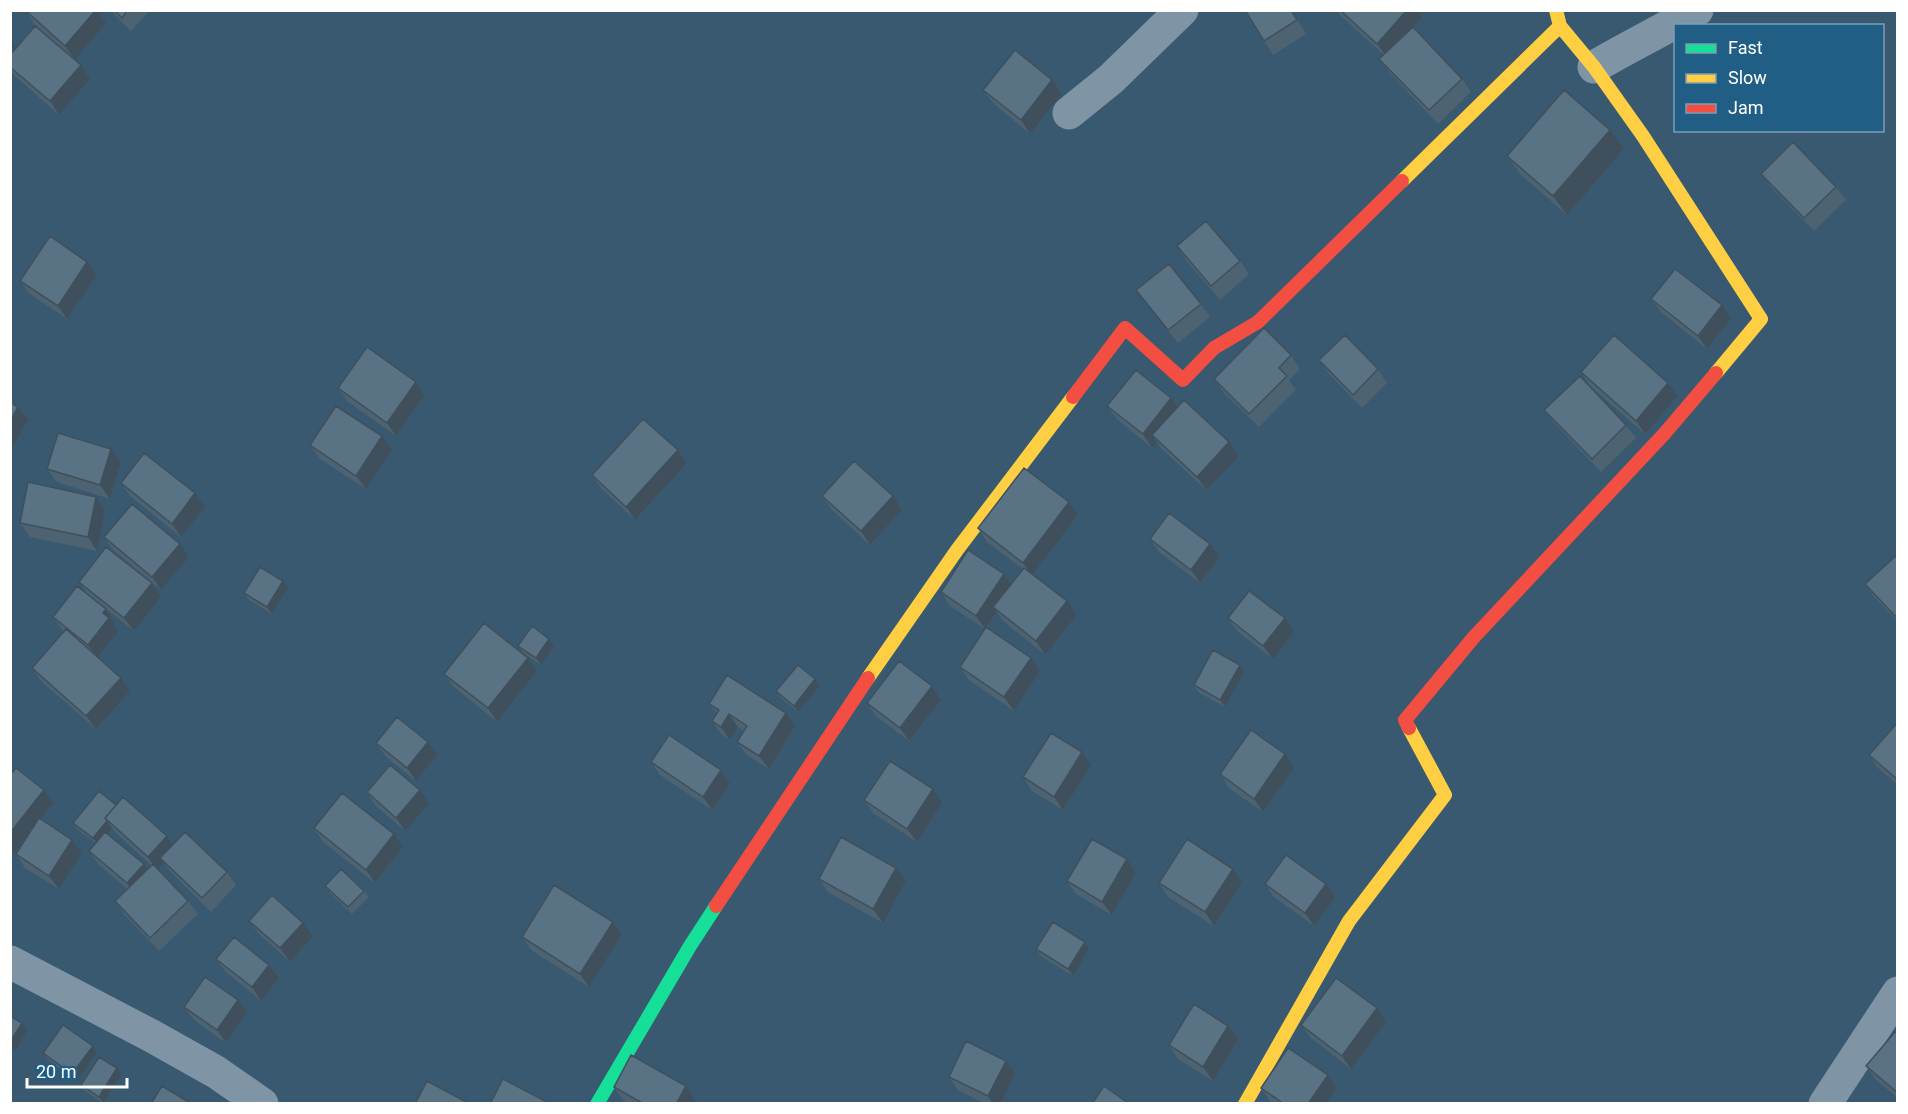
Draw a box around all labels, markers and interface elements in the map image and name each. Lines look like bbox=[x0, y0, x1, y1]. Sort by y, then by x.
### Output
legend bbox=[1674, 24, 1884, 132]
text: Fast bbox=[1728, 37, 1763, 58]
text: Slow bbox=[1728, 67, 1767, 88]
text: Jam bbox=[1728, 97, 1764, 118]
scale bar bbox=[27, 1051, 128, 1089]
text: 20 m bbox=[36, 1061, 76, 1082]

